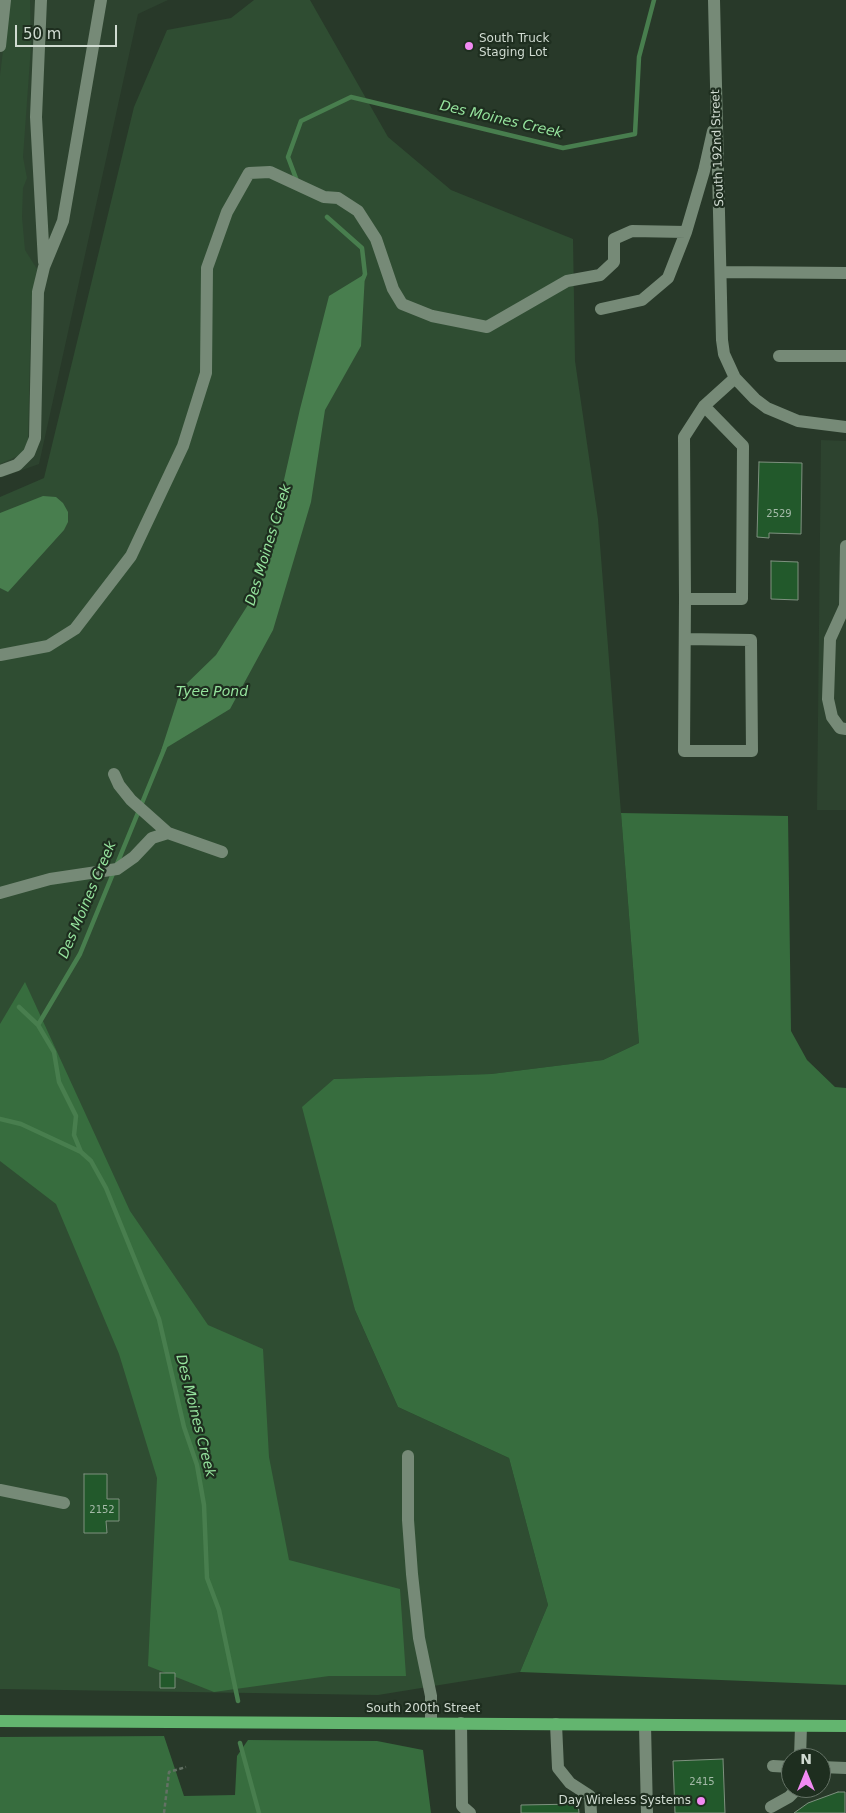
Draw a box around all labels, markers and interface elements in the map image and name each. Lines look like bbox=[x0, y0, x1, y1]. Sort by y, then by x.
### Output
scale bar bbox=[18, 15, 120, 47]
text: 50 m bbox=[23, 25, 61, 43]
place label: South Truck Staging Lot bbox=[479, 32, 549, 60]
marker: South Truck Staging Lot bbox=[463, 40, 475, 52]
street label: South 192nd Street bbox=[709, 89, 727, 207]
water label: Des Moines Creek bbox=[438, 98, 564, 142]
water label: Des Moines Creek bbox=[243, 482, 295, 608]
house number: 2529 bbox=[766, 508, 792, 520]
water label: Tyee Pond bbox=[176, 684, 248, 700]
water label: Des Moines Creek bbox=[56, 839, 120, 961]
water label: Des Moines Creek bbox=[172, 1353, 218, 1479]
house number: 2152 bbox=[89, 1504, 115, 1516]
street label: South 200th Street bbox=[366, 1702, 480, 1716]
north arrow bbox=[781, 1748, 831, 1798]
text: N bbox=[800, 1751, 812, 1767]
house number: 2415 bbox=[689, 1776, 715, 1788]
place label: Day Wireless Systems bbox=[558, 1794, 691, 1808]
marker: Day Wireless Systems bbox=[695, 1795, 707, 1807]

